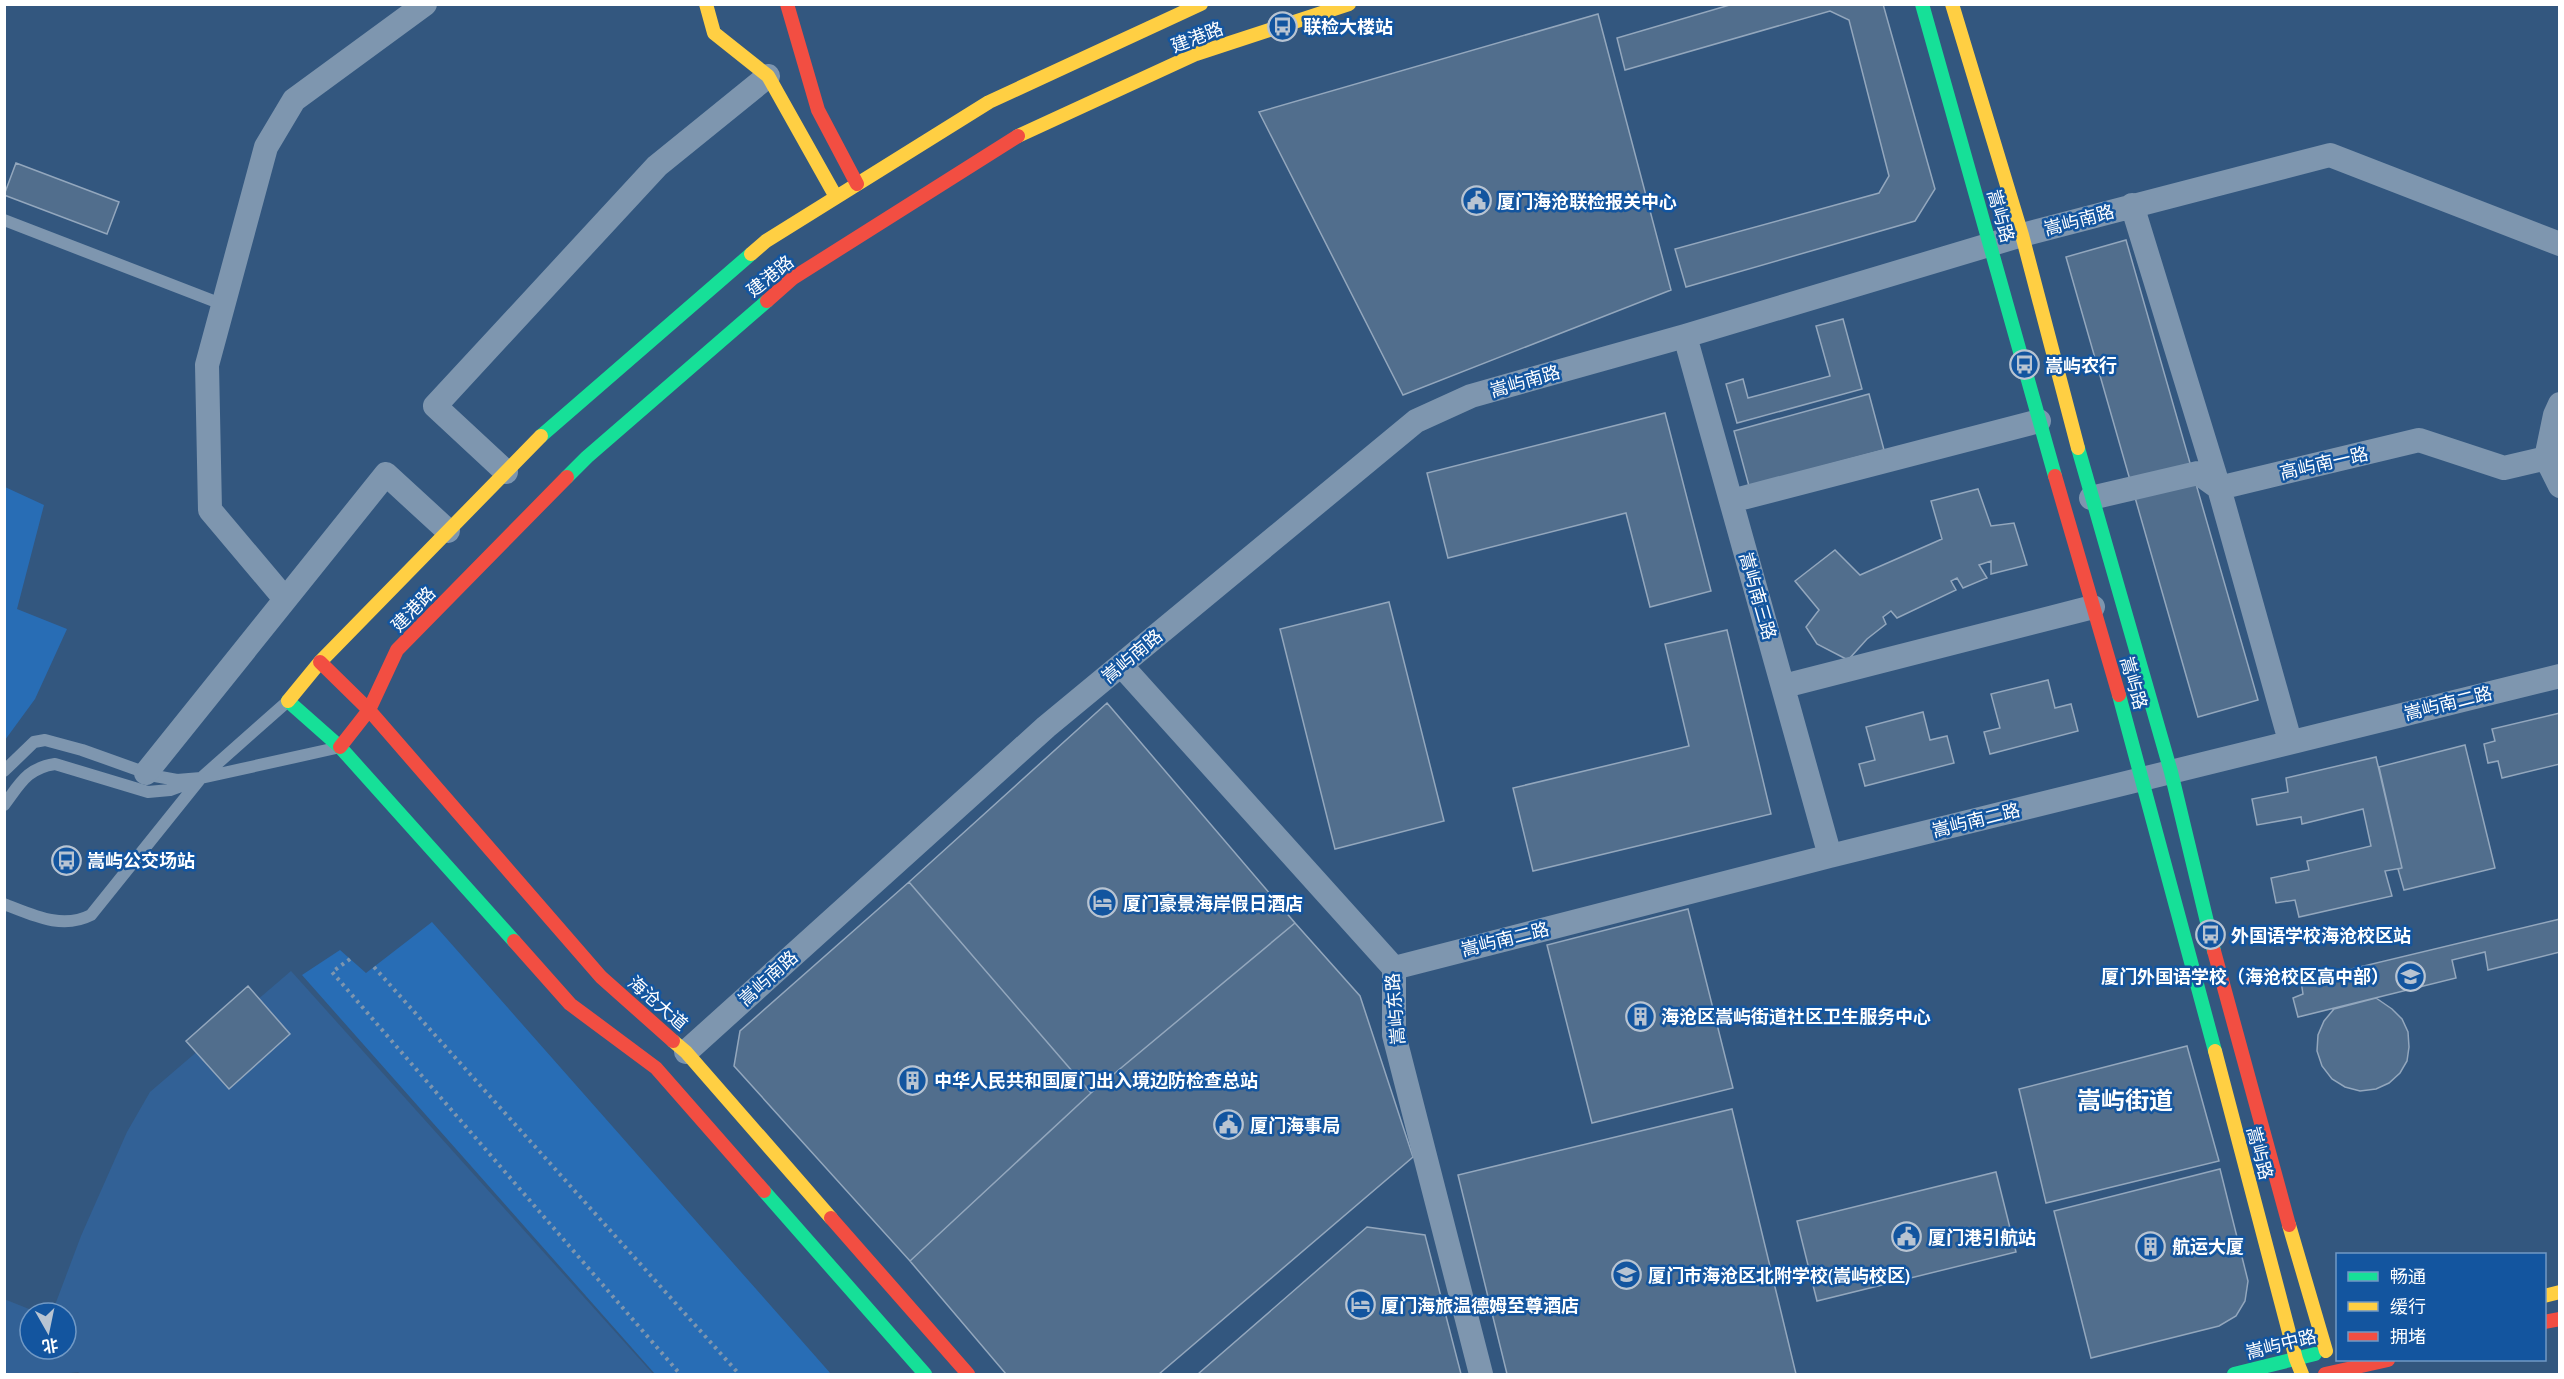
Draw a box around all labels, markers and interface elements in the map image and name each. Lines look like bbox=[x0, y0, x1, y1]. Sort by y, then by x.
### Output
bus stop icon: 联检大楼站 bbox=[1266, 10, 1298, 42]
place label: 联检大楼站 bbox=[1303, 14, 1393, 39]
street label: 建港路 bbox=[1167, 16, 1227, 58]
public building icon: 厦门海沧联检报关中心 bbox=[1460, 185, 1492, 217]
street label: 嵩屿路 bbox=[1982, 187, 2020, 245]
place label: 厦门海沧联检报关中心 bbox=[1497, 189, 1677, 214]
street label: 嵩屿南路 bbox=[2041, 199, 2117, 241]
street label: 建港路 bbox=[741, 249, 799, 303]
bus stop icon: 嵩屿农行 bbox=[2008, 349, 2040, 381]
place label: 嵩屿农行 bbox=[2045, 353, 2117, 378]
street label: 嵩屿南路 bbox=[1487, 359, 1563, 403]
street label: 高屿南一路 bbox=[2277, 441, 2371, 485]
street label: 嵩屿南三路 bbox=[1734, 549, 1782, 643]
street label: 建港路 bbox=[385, 581, 441, 637]
street label: 嵩屿南路 bbox=[1096, 623, 1168, 689]
street label: 嵩屿路 bbox=[2115, 654, 2153, 712]
street label: 嵩屿南二路 bbox=[2401, 680, 2495, 726]
street label: 嵩屿南二路 bbox=[1929, 797, 2023, 843]
bus stop icon: 嵩屿公交场站 bbox=[50, 844, 82, 876]
place label: 嵩屿公交场站 bbox=[87, 848, 195, 873]
hotel icon: 厦门豪景海岸假日酒店 bbox=[1086, 887, 1118, 919]
place label: 厦门豪景海岸假日酒店 bbox=[1123, 891, 1303, 916]
street label: 嵩屿南二路 bbox=[1458, 916, 1552, 962]
bus stop icon: 外国语学校海沧校区站 bbox=[2194, 919, 2226, 951]
place label: 外国语学校海沧校区站 bbox=[2231, 923, 2411, 948]
street label: 嵩屿南路 bbox=[733, 945, 803, 1011]
school or university icon: 厦门外国语学校（海沧校区高中部） bbox=[2394, 960, 2426, 992]
place label: 厦门外国语学校（海沧校区高中部） bbox=[2101, 964, 2389, 989]
street label: 海沧大道 bbox=[623, 970, 693, 1036]
street label: 嵩屿东路 bbox=[1379, 972, 1411, 1046]
building icon: 海沧区嵩屿街道社区卫生服务中心 bbox=[1624, 1000, 1656, 1032]
place label: 海沧区嵩屿街道社区卫生服务中心 bbox=[1661, 1004, 1931, 1029]
building icon: 中华人民共和国厦门出入境边防检查总站 bbox=[897, 1064, 929, 1096]
place label: 中华人民共和国厦门出入境边防检查总站 bbox=[934, 1068, 1258, 1093]
district label: 嵩屿街道 bbox=[2077, 1084, 2173, 1116]
public building icon: 厦门海事局 bbox=[1213, 1109, 1245, 1141]
place label: 厦门海事局 bbox=[1250, 1113, 1340, 1138]
street label: 嵩屿路 bbox=[2241, 1124, 2279, 1182]
public building icon: 厦门港引航站 bbox=[1891, 1221, 1923, 1253]
place label: 厦门港引航站 bbox=[1928, 1225, 2036, 1250]
building icon: 航运大厦 bbox=[2135, 1230, 2167, 1262]
place label: 航运大厦 bbox=[2172, 1234, 2244, 1259]
legend bbox=[2336, 1253, 2546, 1361]
school or university icon: 厦门市海沧区北附学校(嵩屿校区) bbox=[1611, 1259, 1643, 1291]
place label: 厦门市海沧区北附学校(嵩屿校区) bbox=[1648, 1263, 1910, 1288]
text: 畅通 bbox=[2390, 1264, 2426, 1289]
hotel icon: 厦门海旅温德姆至尊酒店 bbox=[1344, 1289, 1376, 1321]
place label: 厦门海旅温德姆至尊酒店 bbox=[1381, 1293, 1579, 1318]
text: 缓行 bbox=[2390, 1294, 2426, 1319]
north arrow bbox=[18, 1301, 78, 1361]
street label: 嵩屿中路 bbox=[2243, 1323, 2319, 1365]
text: 拥堵 bbox=[2390, 1324, 2426, 1349]
text: 北 bbox=[41, 1334, 60, 1358]

